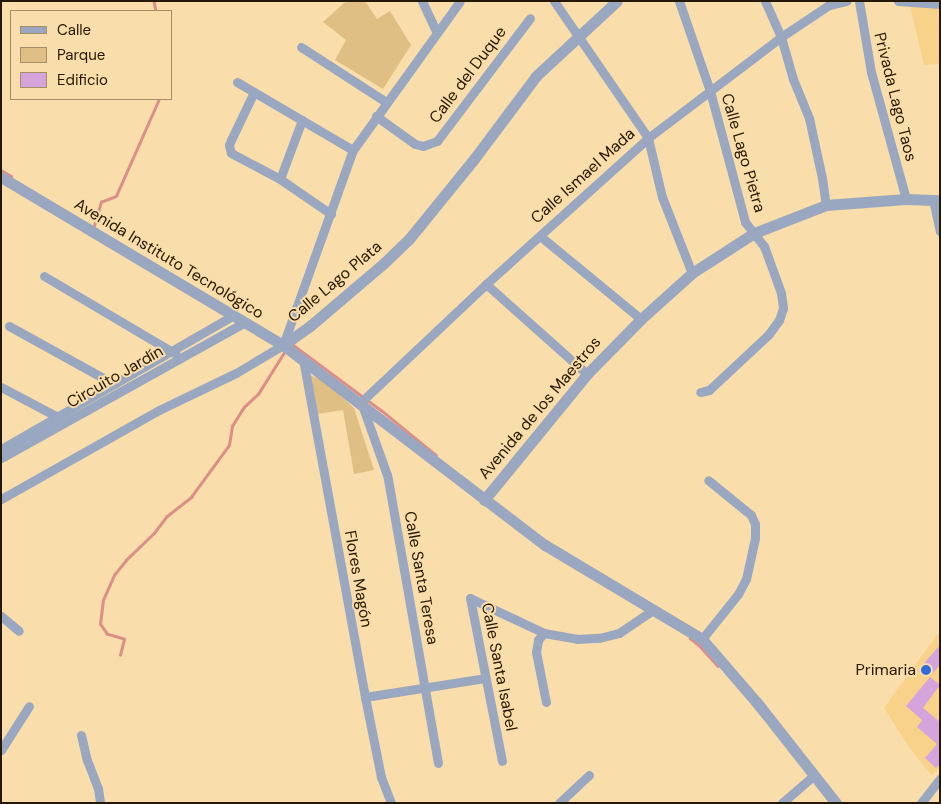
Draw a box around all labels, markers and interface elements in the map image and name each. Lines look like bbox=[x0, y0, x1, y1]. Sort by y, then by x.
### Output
legend bbox=[10, 10, 172, 100]
text: Calle bbox=[57, 20, 91, 40]
street label: Calle del Duque bbox=[425, 23, 511, 127]
street label: Privada Lago Taos bbox=[870, 31, 920, 163]
text: Parque bbox=[57, 45, 105, 65]
text: Edificio bbox=[57, 70, 108, 90]
street label: Calle Lago Pietra bbox=[717, 91, 769, 215]
street label: Calle Ismael Mada bbox=[527, 124, 639, 228]
street label: Avenida Instituto Tecnológico bbox=[71, 195, 267, 323]
street label: Calle Lago Plata bbox=[284, 237, 386, 327]
street label: Avenida de los Maestros bbox=[475, 333, 605, 483]
street label: Circuito Jardín bbox=[63, 342, 167, 412]
street label: Calle Santa Teresa bbox=[400, 510, 442, 646]
street label: Flores Magón bbox=[340, 529, 376, 629]
street label: Calle Santa Isabel bbox=[477, 601, 521, 733]
place label: Primaria bbox=[856, 660, 916, 680]
marker: Primaria bbox=[920, 664, 932, 676]

